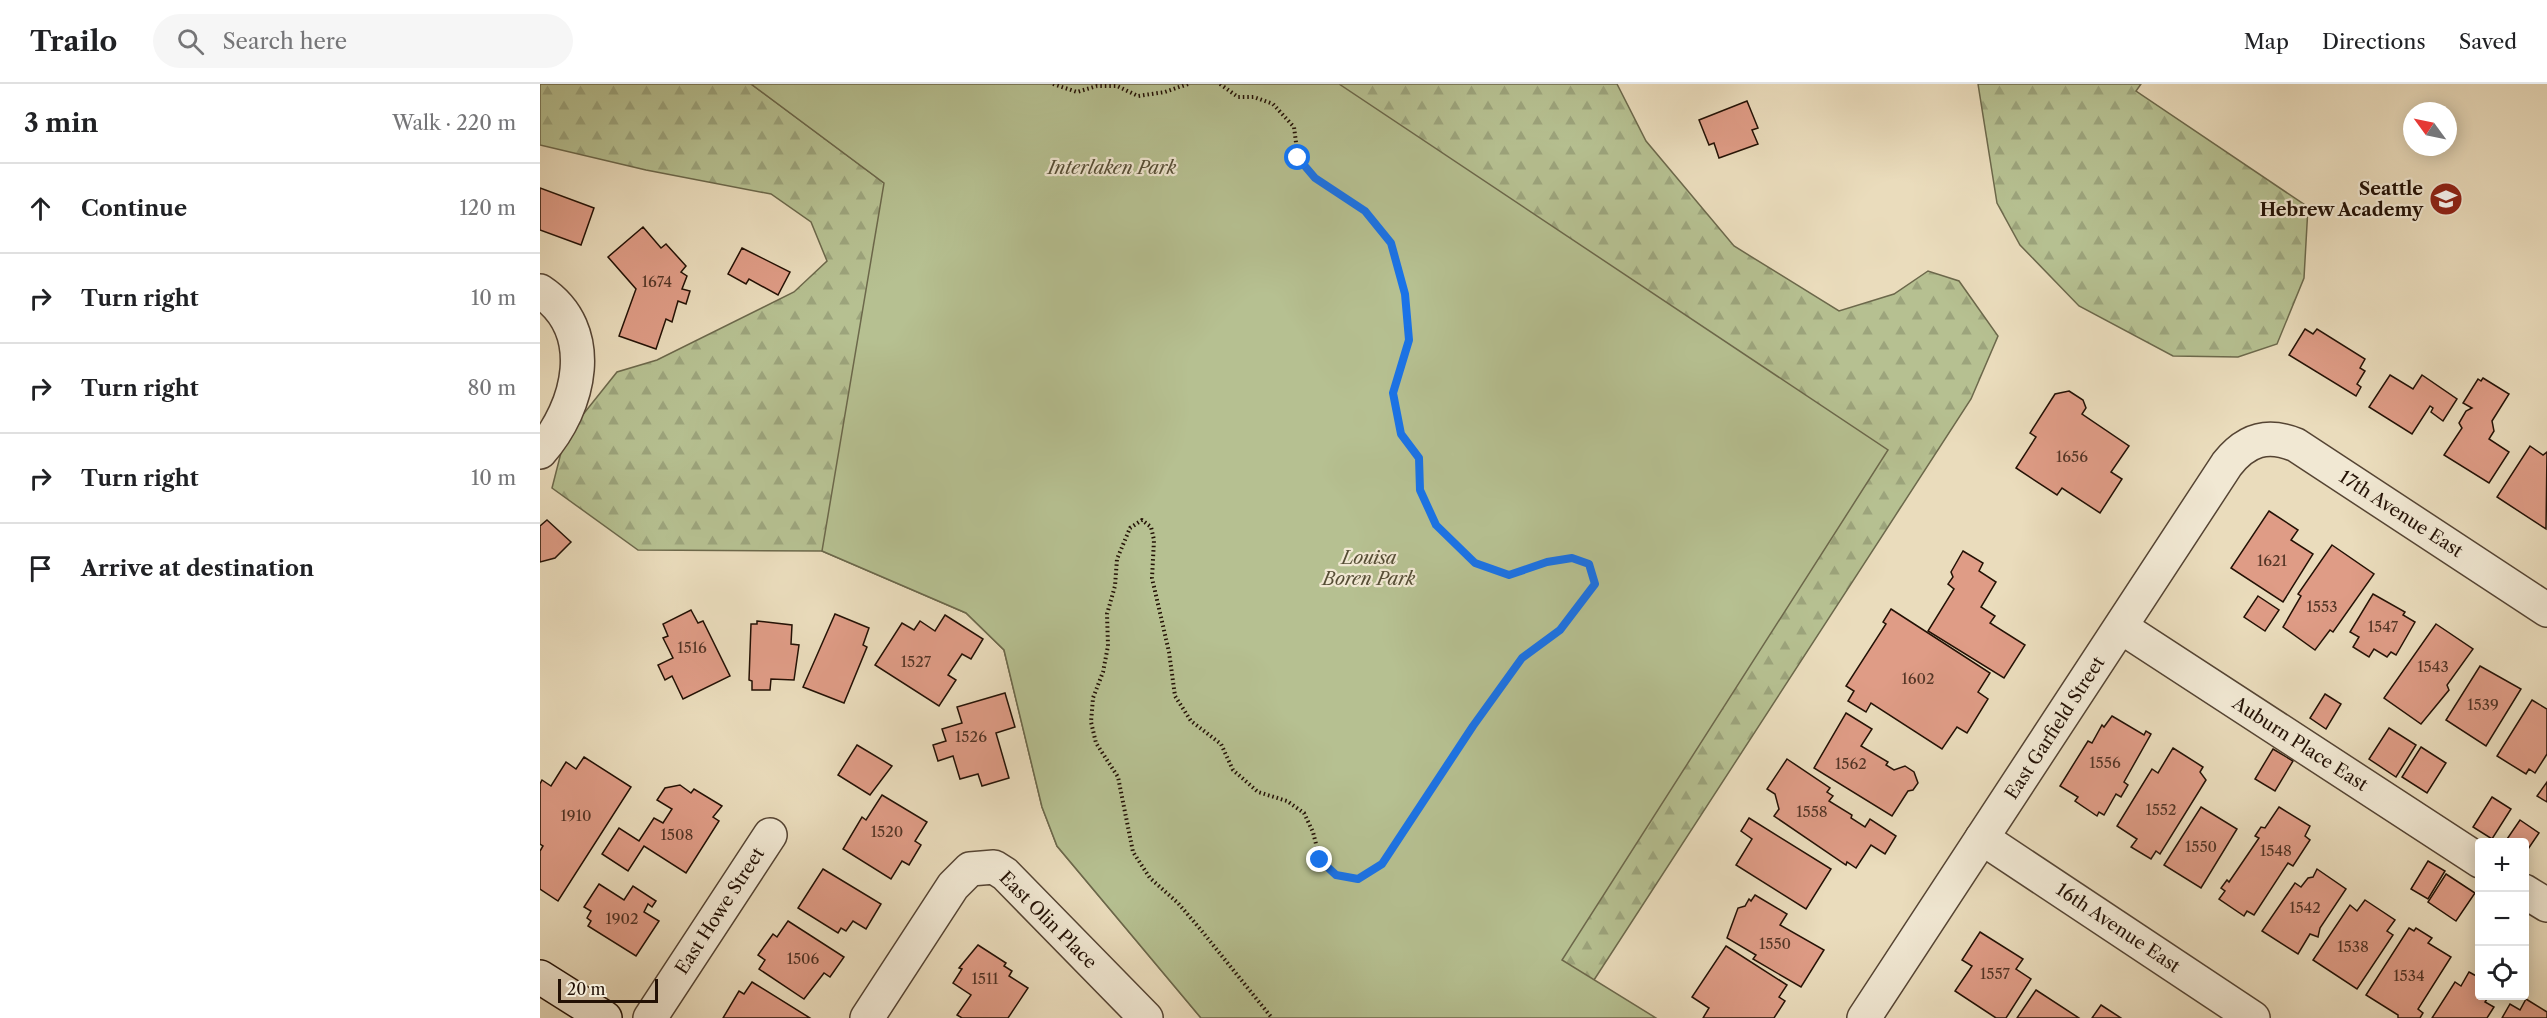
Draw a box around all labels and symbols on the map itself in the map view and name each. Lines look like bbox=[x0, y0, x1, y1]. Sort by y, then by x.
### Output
north arrow bbox=[2403, 102, 2457, 156]
route start bbox=[1284, 144, 1310, 170]
park label: Interlaken Park bbox=[1046, 157, 1177, 179]
place label: Seattle Hebrew Academy bbox=[2260, 178, 2424, 221]
school or university icon: Seattle Hebrew Academy bbox=[2428, 181, 2464, 217]
house number: 1674 bbox=[642, 272, 672, 291]
house number: 1656 bbox=[2056, 447, 2088, 466]
street label: 17th Avenue East bbox=[2335, 466, 2467, 562]
park label: Louisa Boren Park bbox=[1321, 547, 1416, 590]
house number: 1621 bbox=[2257, 551, 2288, 570]
house number: 1553 bbox=[2307, 597, 2337, 616]
house number: 1547 bbox=[2368, 617, 2399, 636]
house number: 1516 bbox=[677, 638, 707, 657]
house number: 1527 bbox=[901, 652, 932, 671]
street label: East Garfield Street bbox=[2001, 652, 2110, 804]
house number: 1543 bbox=[2417, 657, 2449, 676]
house number: 1602 bbox=[1901, 669, 1935, 688]
street label: Auburn Place East bbox=[2227, 692, 2372, 796]
house number: 1539 bbox=[2467, 695, 2499, 714]
house number: 1526 bbox=[955, 727, 987, 746]
house number: 1556 bbox=[2089, 753, 2121, 772]
house number: 1562 bbox=[1835, 754, 1867, 773]
house number: 1552 bbox=[2145, 800, 2177, 819]
house number: 1558 bbox=[1796, 802, 1828, 821]
house number: 1910 bbox=[561, 806, 591, 825]
house number: 1520 bbox=[871, 822, 903, 841]
house number: 1508 bbox=[661, 825, 694, 844]
house number: 1550 bbox=[2185, 837, 2217, 856]
house number: 1548 bbox=[2260, 841, 2292, 860]
street label: East Howe Street bbox=[671, 843, 769, 978]
route end bbox=[1306, 846, 1332, 872]
street label: East Olin Place bbox=[995, 867, 1101, 973]
street label: 16th Avenue East bbox=[2052, 878, 2185, 978]
house number: 1542 bbox=[2289, 898, 2321, 917]
house number: 1902 bbox=[605, 909, 639, 928]
house number: 1550 bbox=[1759, 934, 1791, 953]
house number: 1538 bbox=[2337, 937, 2369, 956]
house number: 1506 bbox=[787, 949, 820, 968]
house number: 1557 bbox=[1980, 964, 2011, 983]
house number: 1534 bbox=[2393, 966, 2425, 985]
house number: 1511 bbox=[971, 969, 999, 988]
scale bar bbox=[558, 976, 658, 1004]

